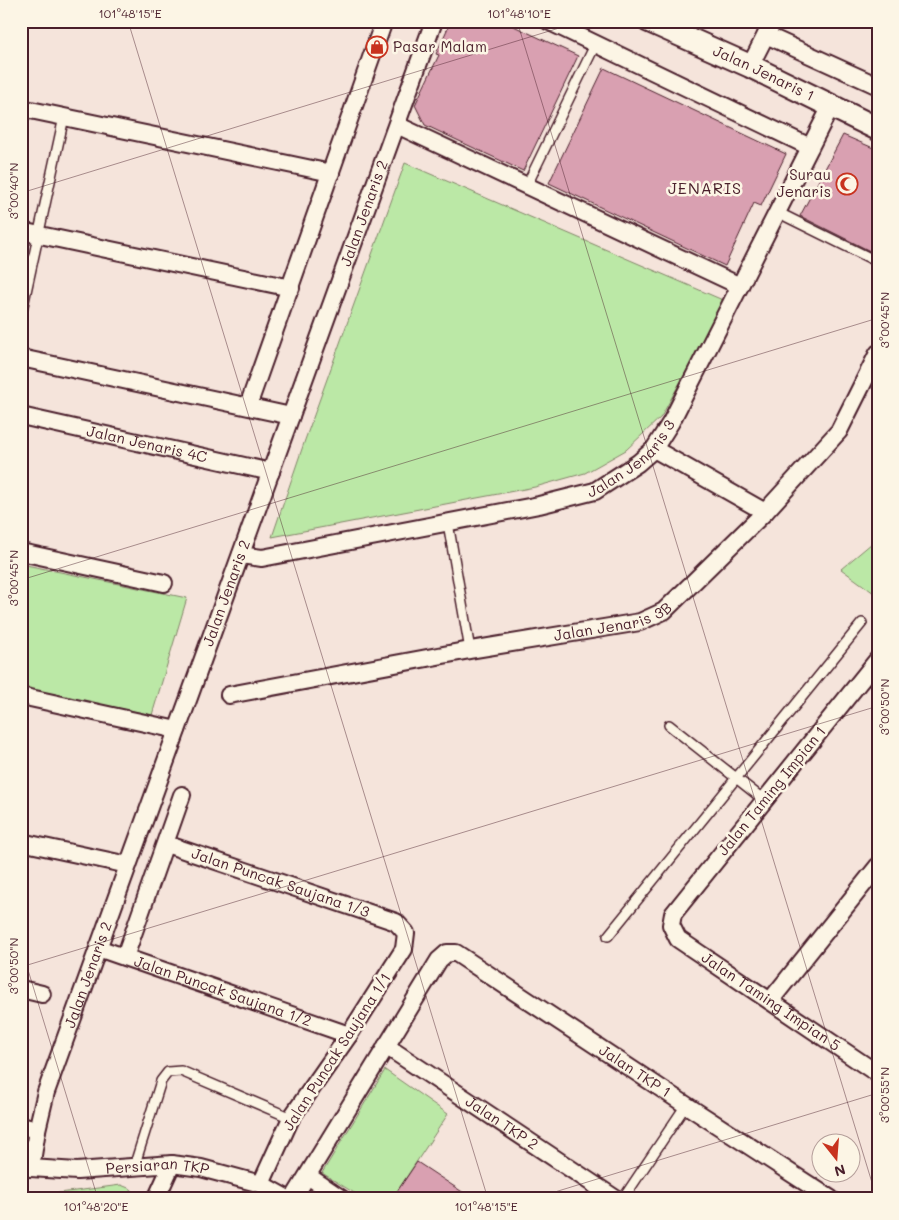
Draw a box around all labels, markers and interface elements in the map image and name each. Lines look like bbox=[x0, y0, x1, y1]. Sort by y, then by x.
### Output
text: 101°48'15"E bbox=[98, 5, 162, 21]
text: 101°48'10"E bbox=[487, 5, 551, 21]
shop icon: Pasar Malam bbox=[365, 35, 389, 59]
place label: Pasar Malam bbox=[393, 36, 487, 56]
street label: Jalan Jenaris 1 bbox=[710, 40, 818, 105]
street label: Jalan Jenaris 2 bbox=[335, 157, 392, 269]
text: 3°00'40"N bbox=[5, 163, 21, 219]
place label: Surau Jenaris bbox=[776, 164, 831, 201]
mosque icon: Surau Jenaris bbox=[835, 172, 859, 196]
district label: JENARIS bbox=[668, 177, 742, 198]
text: 3°00'45"N bbox=[876, 292, 892, 348]
street label: Jalan Jenaris 3 bbox=[586, 415, 679, 501]
street label: Jalan Jenaris 4C bbox=[85, 420, 209, 466]
street label: Jalan Jenaris 2 bbox=[197, 537, 254, 649]
text: 3°00'45"N bbox=[5, 550, 21, 606]
street label: Jalan Jenaris 3B bbox=[552, 598, 676, 645]
text: 3°00'50"N bbox=[876, 679, 892, 735]
street label: Jalan Taming Impian 1 bbox=[713, 721, 830, 859]
street label: Jalan Puncak Saujana 1/3 bbox=[189, 842, 373, 921]
street label: Jalan Jenaris 2 bbox=[59, 919, 116, 1031]
text: 3°00'50"N bbox=[5, 938, 21, 994]
street label: Jalan Taming Impian 5 bbox=[698, 947, 845, 1055]
street label: Jalan Puncak Saujana 1/2 bbox=[132, 950, 314, 1030]
street label: Jalan Puncak Saujana 1/1 bbox=[278, 969, 395, 1134]
street label: Jalan TKP 1 bbox=[596, 1039, 675, 1101]
text: 3°00'55"N bbox=[876, 1067, 892, 1123]
street label: Jalan TKP 2 bbox=[462, 1091, 543, 1154]
north arrow bbox=[812, 1132, 862, 1182]
street label: Persiaran TKP bbox=[105, 1153, 212, 1179]
text: N bbox=[832, 1160, 848, 1182]
text: 101°48'20"E bbox=[64, 1198, 129, 1214]
text: 101°48'15"E bbox=[454, 1198, 518, 1214]

